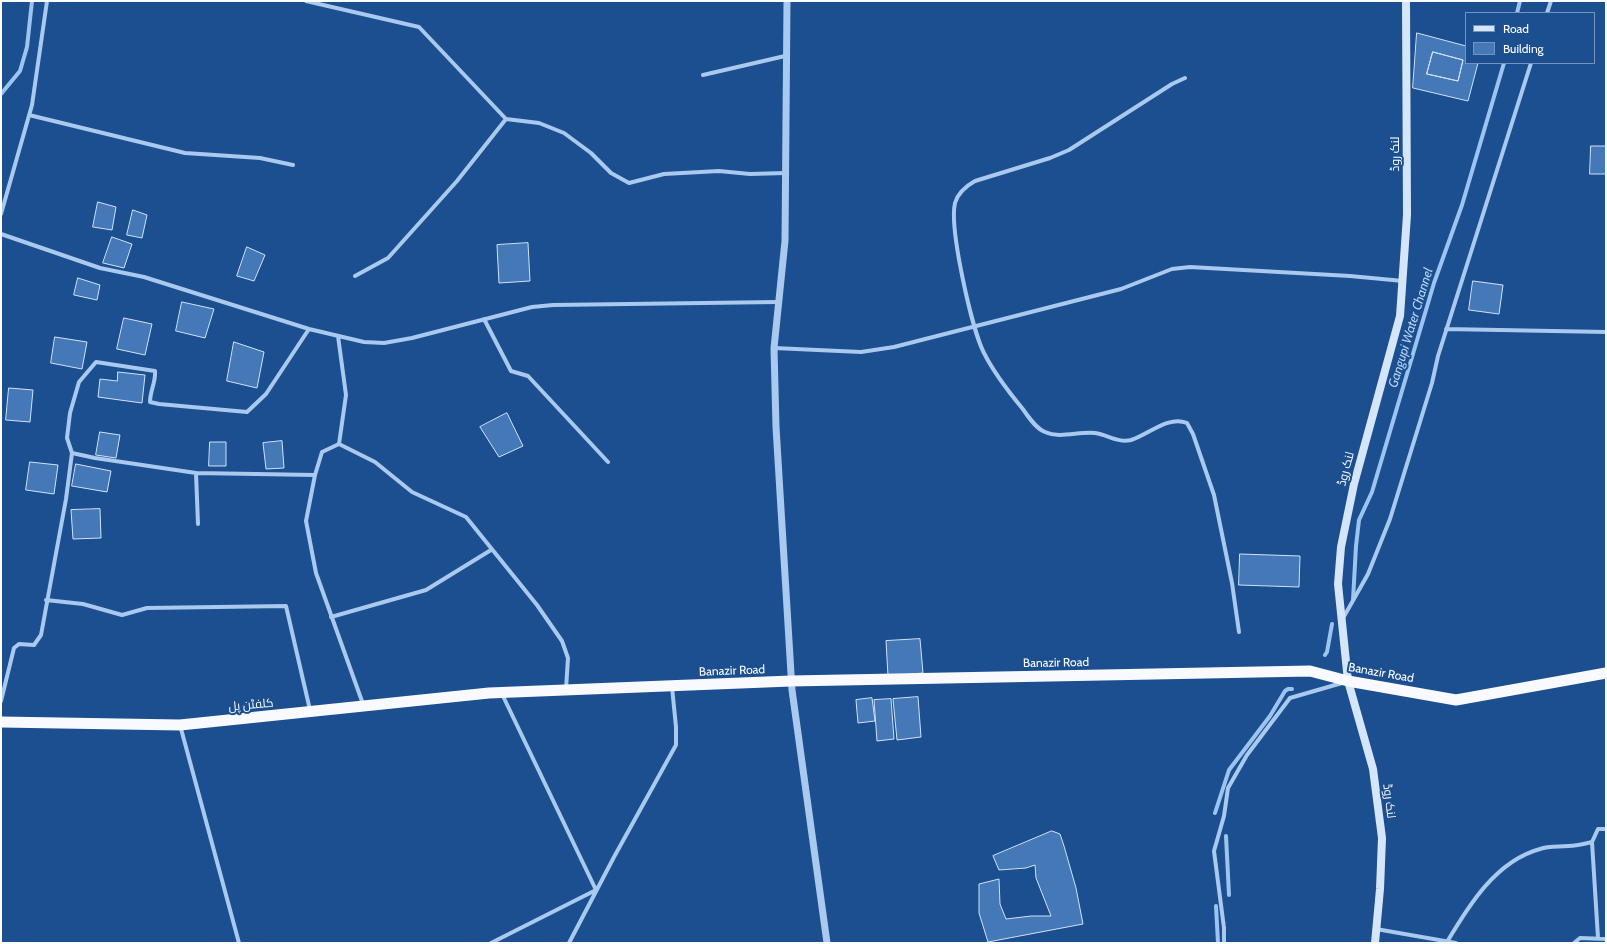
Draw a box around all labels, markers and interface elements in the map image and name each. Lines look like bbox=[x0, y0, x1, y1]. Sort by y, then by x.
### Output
legend bbox=[1465, 12, 1595, 64]
text: Road bbox=[1503, 21, 1529, 36]
text: Building bbox=[1503, 41, 1544, 56]
street label: لنک روڈ bbox=[1388, 137, 1402, 171]
water label: Gangupi Water Channel bbox=[1385, 266, 1437, 390]
street label: لنک روڈ bbox=[1335, 450, 1357, 488]
street label: Banazir Road bbox=[1023, 655, 1089, 671]
street label: Banazir Road bbox=[1347, 660, 1415, 686]
street label: Banazir Road bbox=[699, 663, 765, 679]
street label: کلفٹن پل bbox=[228, 696, 274, 714]
street label: لنک روڈ bbox=[1380, 783, 1398, 819]

